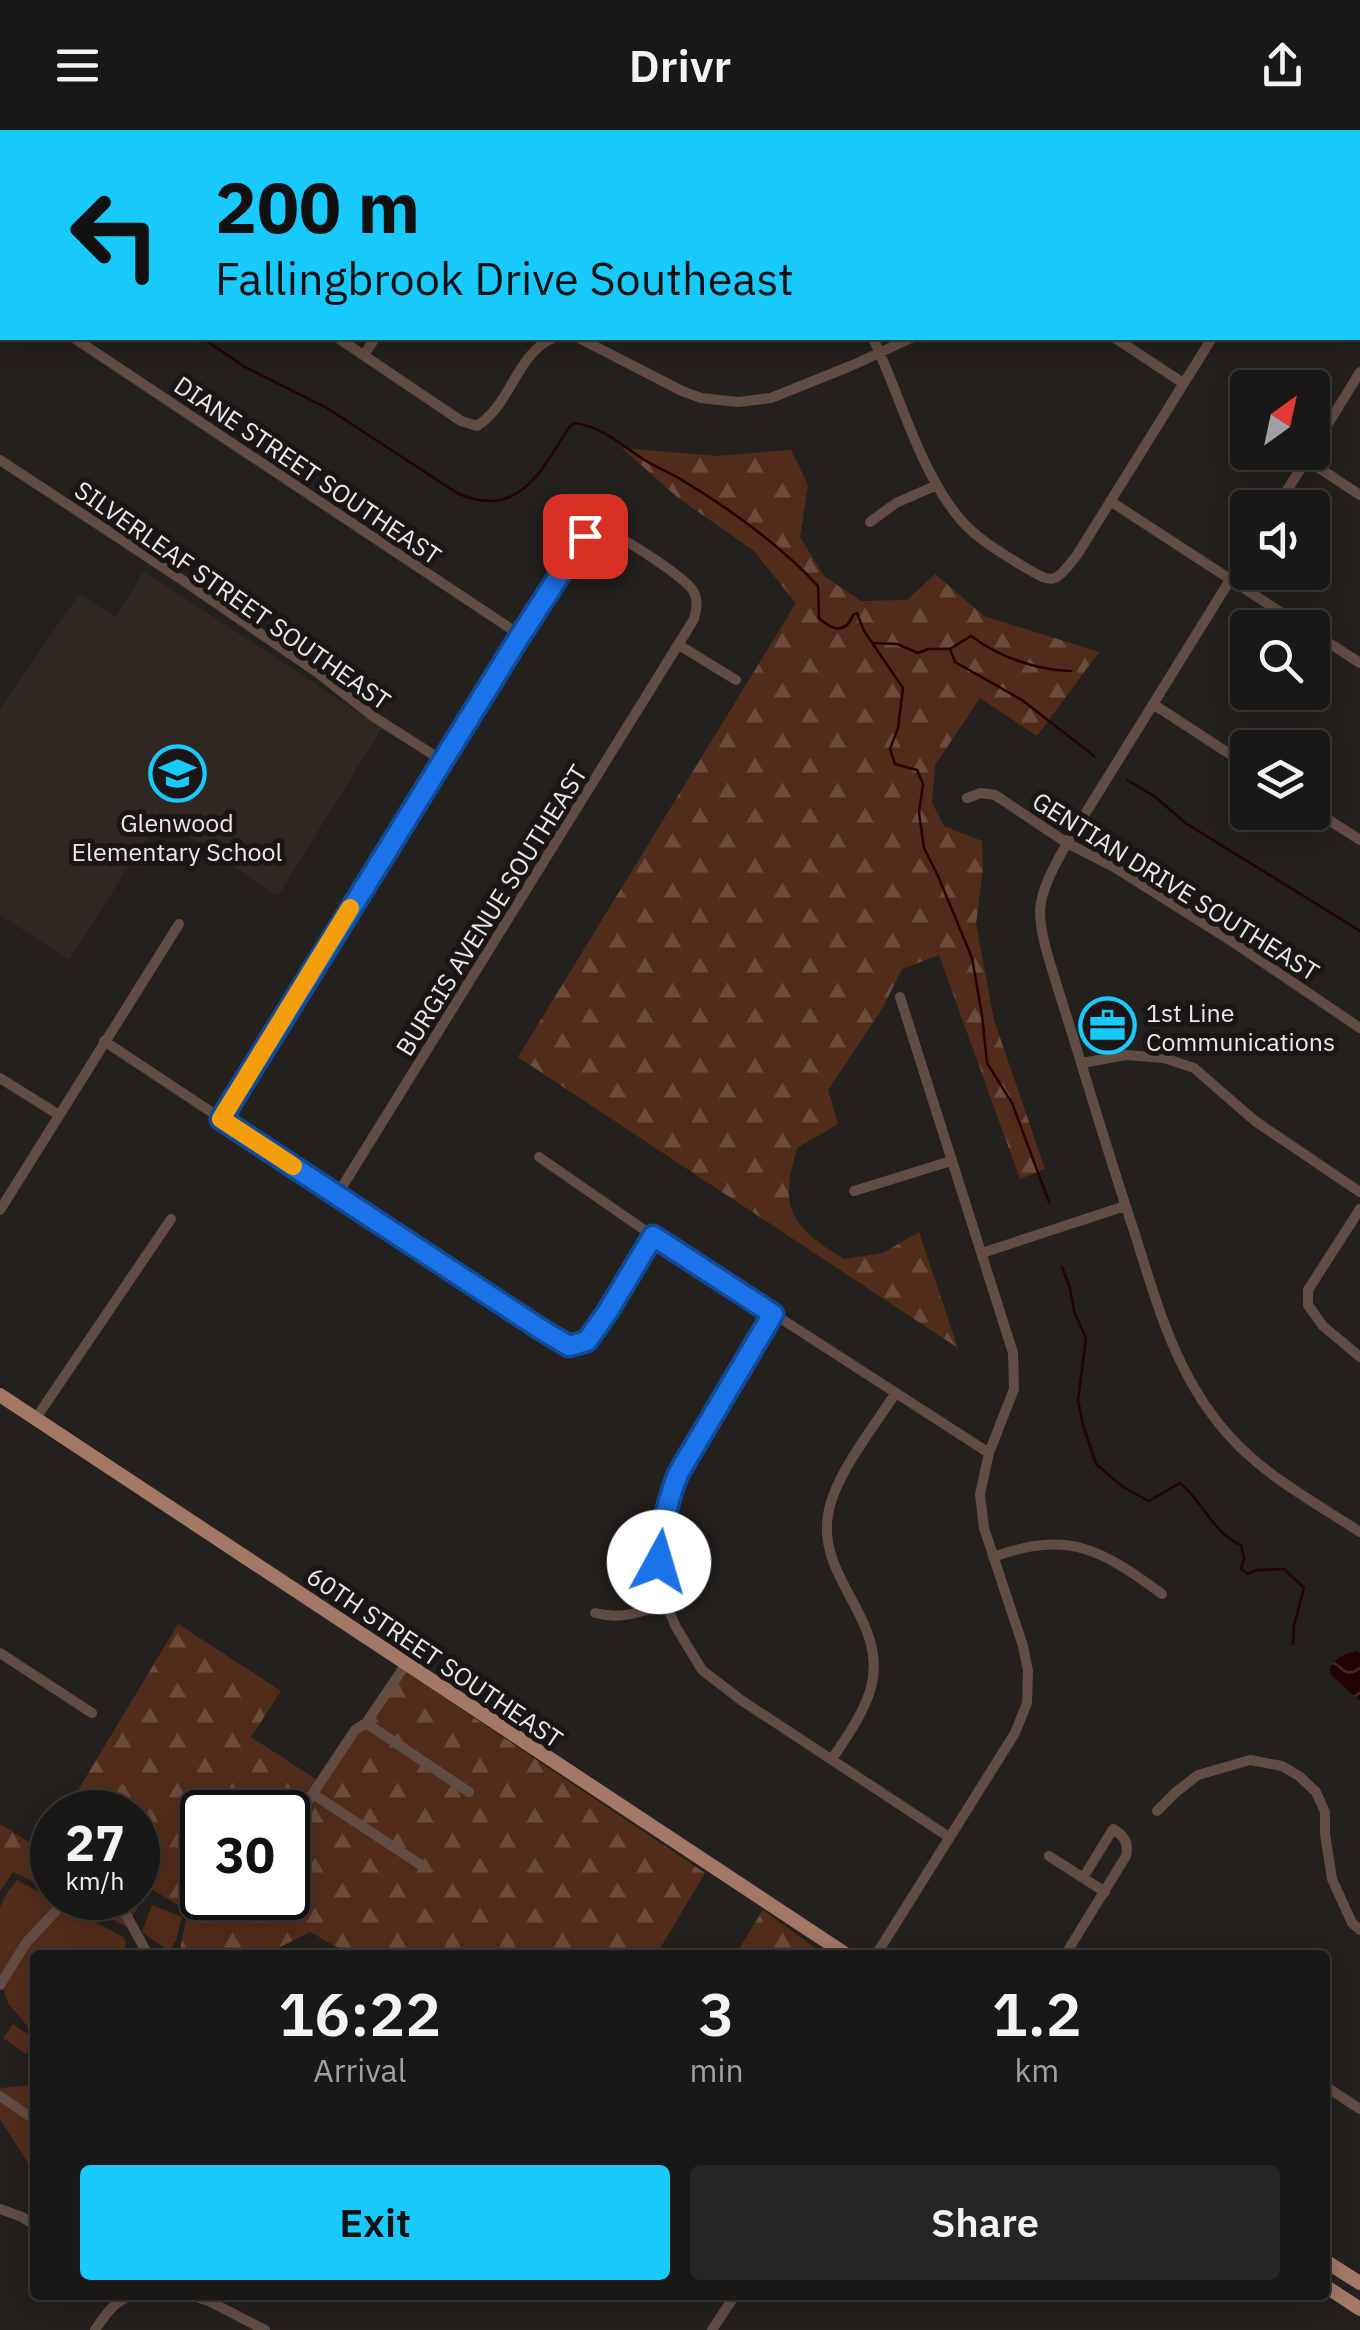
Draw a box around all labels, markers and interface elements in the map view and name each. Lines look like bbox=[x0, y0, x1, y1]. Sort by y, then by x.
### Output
text: Drivr bbox=[629, 36, 731, 94]
icon: menu bbox=[50, 38, 105, 93]
icon: share bbox=[1255, 38, 1310, 93]
text: 200 m bbox=[215, 161, 420, 252]
icon: left bbox=[50, 170, 180, 300]
text: Fallingbrook Drive Southeast bbox=[215, 249, 794, 307]
street label: DIANE STREET SOUTHEAST bbox=[168, 368, 448, 572]
north arrow bbox=[1230, 370, 1330, 470]
map controls bbox=[1230, 370, 1330, 830]
street label: SILVERLEAF STREET SOUTHEAST bbox=[69, 473, 397, 717]
button: sound bbox=[1230, 490, 1330, 590]
pin bbox=[543, 494, 628, 579]
icon: arrive bbox=[558, 509, 613, 564]
button: search bbox=[1230, 610, 1330, 710]
button: layers bbox=[1230, 730, 1330, 830]
school or university icon: Glenwood Elementary School bbox=[147, 743, 207, 803]
street label: BURGIS AVENUE SOUTHEAST bbox=[388, 758, 594, 1062]
street label: GENTIAN DRIVE SOUTHEAST bbox=[1026, 784, 1326, 988]
place label: Glenwood Elementary School bbox=[72, 806, 283, 868]
office icon: 1st Line Communications bbox=[1077, 996, 1137, 1056]
place label: 1st Line Communications bbox=[1146, 996, 1335, 1058]
position arrow bbox=[607, 1510, 711, 1614]
street label: 60TH STREET SOUTHEAST bbox=[301, 1559, 569, 1755]
speed limit sign: 30 bbox=[180, 1790, 310, 1920]
text: 27 bbox=[65, 1810, 125, 1875]
text: km/h bbox=[66, 1864, 124, 1897]
text: 16:22 bbox=[278, 1974, 441, 2053]
text: 3 bbox=[699, 1974, 735, 2053]
text: 1.2 bbox=[992, 1974, 1082, 2053]
text: Arrival bbox=[313, 2049, 406, 2091]
text: min bbox=[690, 2049, 744, 2091]
text: km bbox=[1014, 2049, 1059, 2091]
button: Exit bbox=[80, 2165, 670, 2280]
button: Share bbox=[690, 2165, 1280, 2280]

